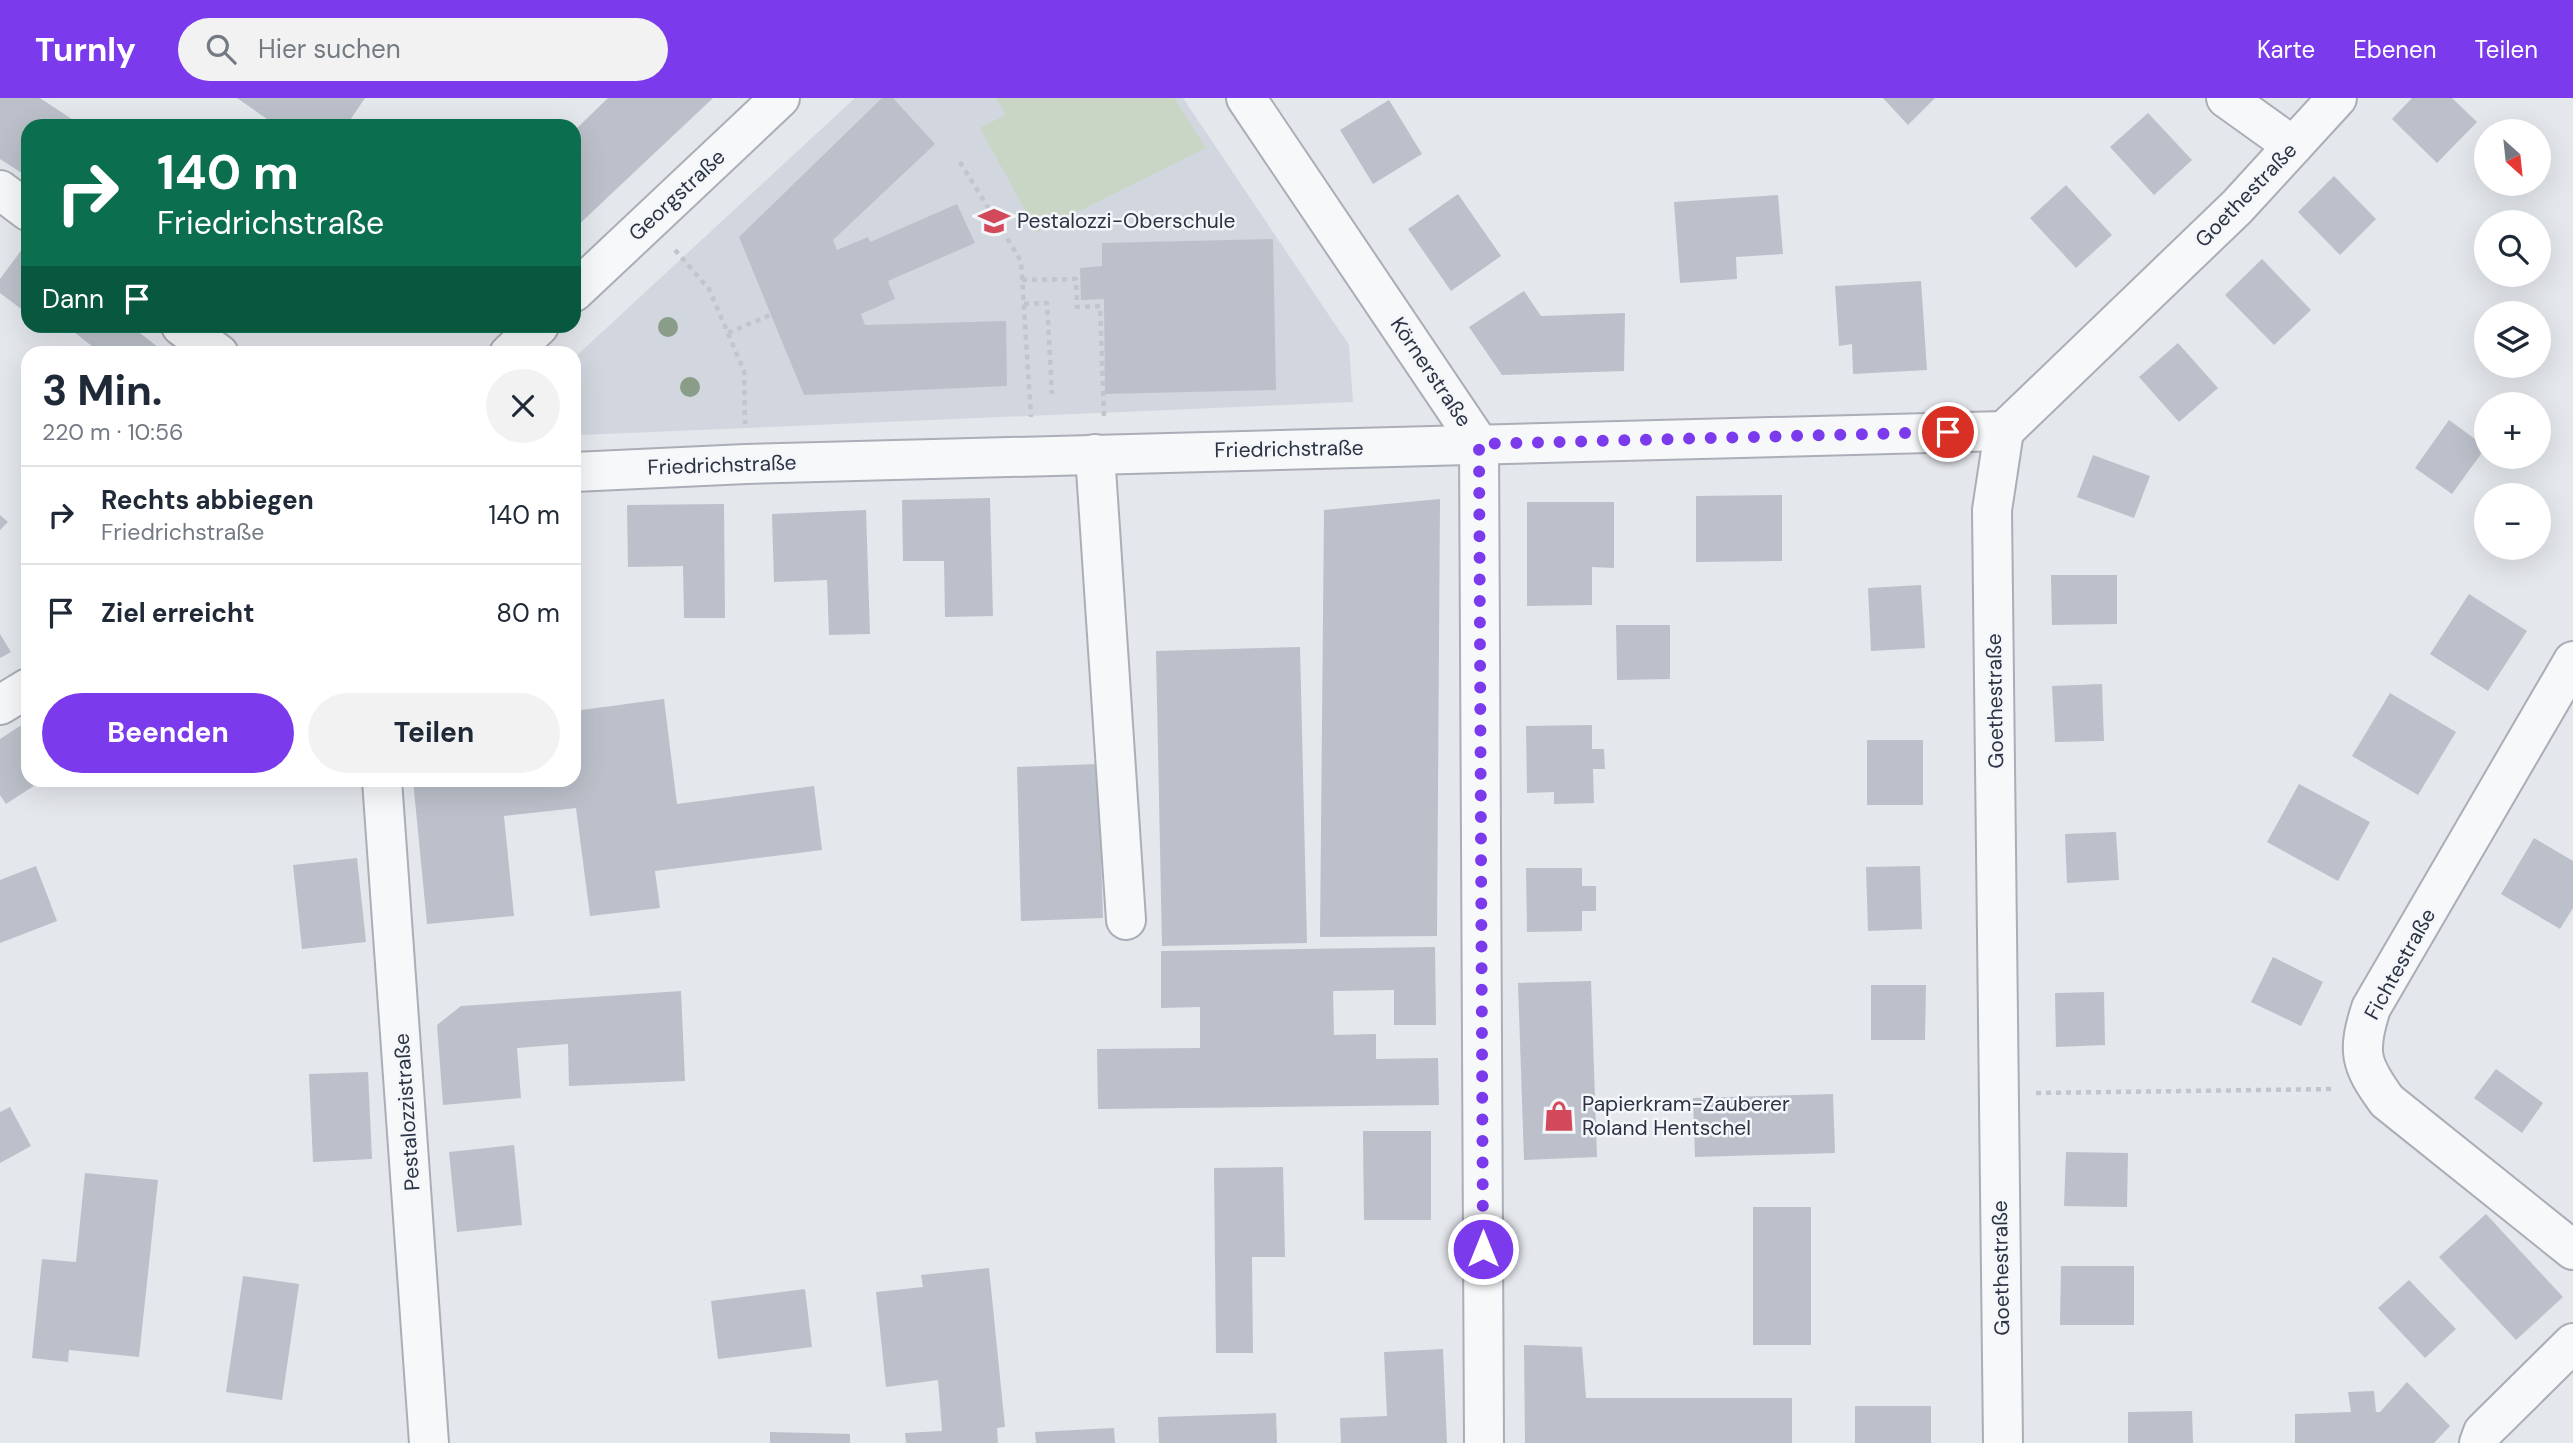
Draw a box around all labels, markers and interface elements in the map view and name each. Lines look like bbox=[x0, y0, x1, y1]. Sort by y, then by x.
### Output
search box bbox=[178, 18, 668, 81]
text: Turnly bbox=[35, 28, 136, 71]
icon: search bbox=[202, 30, 240, 68]
text: Hier suchen bbox=[258, 32, 401, 66]
text: Karte bbox=[2257, 34, 2315, 65]
text: Ebenen bbox=[2353, 34, 2437, 65]
text: Teilen bbox=[2475, 34, 2538, 65]
north arrow bbox=[2474, 119, 2552, 196]
map controls bbox=[2474, 119, 2551, 560]
street label: Goethestraße bbox=[2189, 137, 2303, 253]
text: 140 m bbox=[157, 140, 299, 204]
street label: Georgstraße bbox=[623, 143, 731, 247]
icon: right bbox=[42, 147, 133, 238]
text: Friedrichstraße bbox=[157, 202, 384, 244]
school or university icon: Pestalozzi-Oberschule bbox=[977, 204, 1011, 238]
place label: Pestalozzi-Oberschule bbox=[1017, 207, 1235, 235]
button: search bbox=[2474, 210, 2551, 287]
icon: arrive bbox=[118, 280, 156, 318]
text: Dann bbox=[42, 282, 104, 316]
button: layers bbox=[2474, 301, 2551, 378]
street label: Körnerstraße bbox=[1384, 312, 1478, 432]
text: 3 Min. bbox=[42, 363, 162, 418]
button: close bbox=[486, 369, 560, 443]
button: + bbox=[2474, 392, 2551, 469]
pin bbox=[1918, 402, 1978, 462]
icon: arrive bbox=[1929, 413, 1967, 451]
text: 220 m · 10:56 bbox=[42, 417, 183, 447]
street label: Friedrichstraße bbox=[1214, 434, 1364, 464]
street label: Friedrichstraße bbox=[647, 448, 797, 482]
text: Rechts abbiegen bbox=[101, 483, 314, 517]
button: − bbox=[2474, 483, 2551, 560]
icon: right bbox=[42, 496, 80, 534]
text: 140 m bbox=[488, 498, 560, 532]
text: Friedrichstraße bbox=[101, 517, 264, 547]
icon: arrive bbox=[42, 594, 80, 632]
text: Ziel erreicht bbox=[101, 596, 254, 630]
text: 80 m bbox=[496, 596, 560, 630]
street label: Goethestraße bbox=[1980, 633, 2010, 769]
button: Beenden bbox=[42, 693, 294, 773]
button: Teilen bbox=[308, 693, 560, 773]
street label: Fichtestraße bbox=[2358, 903, 2442, 1025]
street label: Pestalozzistraße bbox=[388, 1032, 426, 1192]
place label: Papierkram-Zauberer Roland Hentschel bbox=[1582, 1090, 1790, 1142]
shop icon: Papierkram-Zauberer Roland Hentschel bbox=[1542, 1099, 1576, 1133]
street label: Goethestraße bbox=[1986, 1200, 2016, 1336]
position arrow bbox=[1446, 1212, 1520, 1286]

